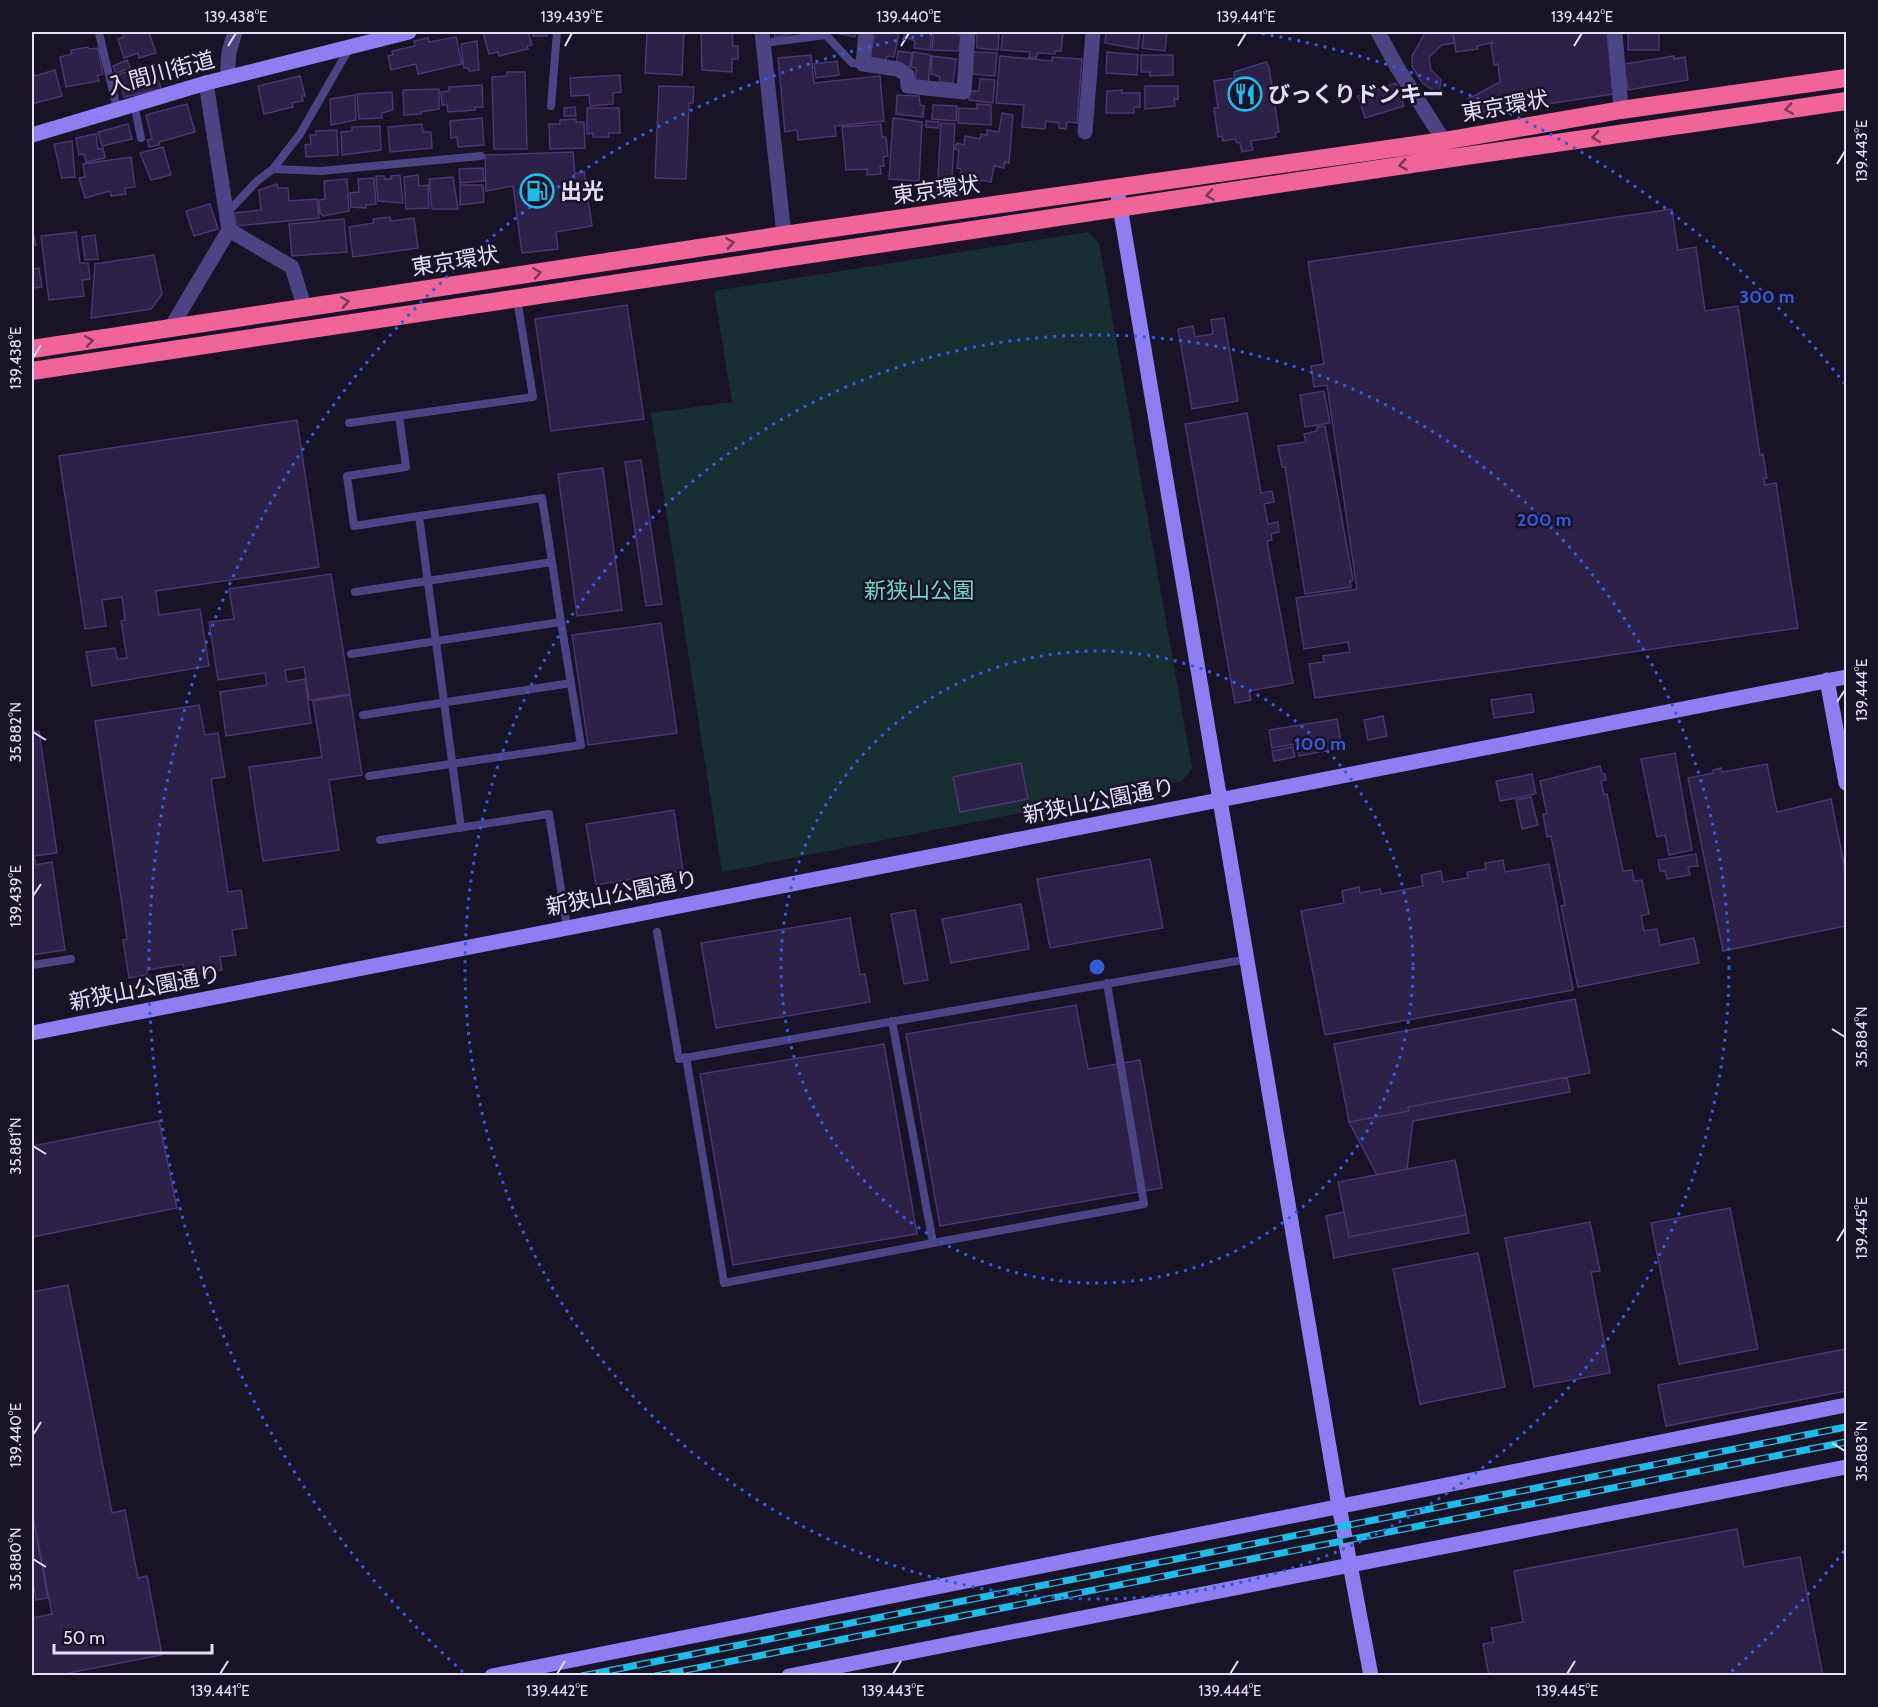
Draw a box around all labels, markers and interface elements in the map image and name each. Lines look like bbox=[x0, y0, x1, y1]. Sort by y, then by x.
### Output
text: 139.438°E bbox=[205, 8, 267, 26]
text: 139.439°E bbox=[541, 8, 603, 26]
text: 139.440°E bbox=[877, 8, 941, 26]
text: 139.441°E bbox=[1216, 8, 1276, 26]
text: 139.442°E bbox=[1551, 8, 1613, 26]
street label: 入間川街道 bbox=[104, 46, 218, 100]
restaurant icon: びっくりドンキー bbox=[1227, 76, 1263, 112]
place label: びっくりドンキー bbox=[1268, 81, 1444, 108]
street label: 東京環状 bbox=[1459, 85, 1551, 127]
one-way arrow bbox=[1784, 103, 1793, 115]
text: 139.443°E bbox=[1853, 120, 1871, 182]
one-way arrow bbox=[1591, 130, 1600, 143]
one-way arrow bbox=[1398, 159, 1407, 171]
street label: 東京環状 bbox=[891, 171, 981, 209]
fuel station icon: 出光 bbox=[519, 173, 555, 209]
place label: 出光 bbox=[560, 178, 604, 205]
one-way arrow bbox=[1205, 189, 1215, 201]
one-way arrow bbox=[725, 237, 735, 250]
street label: 東京環状 bbox=[409, 241, 501, 281]
one-way arrow bbox=[533, 267, 542, 279]
text: 300 m bbox=[1740, 286, 1794, 308]
one-way arrow bbox=[340, 297, 349, 309]
text: 139.438°E bbox=[7, 327, 25, 389]
one-way arrow bbox=[85, 335, 94, 347]
text: 200 m bbox=[1517, 509, 1571, 531]
park label: 新狭山公園 bbox=[864, 577, 974, 604]
text: 139.444°E bbox=[1853, 659, 1871, 721]
text: 35.882°N bbox=[7, 702, 25, 762]
text: 100 m bbox=[1294, 733, 1346, 755]
street label: 新狭山公園通り bbox=[1021, 773, 1177, 829]
text: 139.439°E bbox=[7, 865, 25, 927]
street label: 新狭山公園通り bbox=[544, 865, 700, 921]
centre of rings bbox=[1087, 957, 1107, 977]
street label: 新狭山公園通り bbox=[67, 960, 223, 1016]
text: 35.884°N bbox=[1853, 1007, 1871, 1067]
text: 35.881°N bbox=[7, 1117, 25, 1175]
text: 139.445°E bbox=[1853, 1197, 1871, 1259]
text: 139.440°E bbox=[7, 1403, 25, 1467]
text: 35.883°N bbox=[1853, 1421, 1871, 1481]
text: 35.880°N bbox=[7, 1528, 25, 1590]
scale bar bbox=[54, 1617, 212, 1655]
text: 50 m bbox=[63, 1627, 105, 1649]
text: 139.441°E bbox=[190, 1682, 250, 1700]
text: 139.442°E bbox=[526, 1682, 588, 1700]
text: 139.443°E bbox=[862, 1682, 924, 1700]
text: 139.444°E bbox=[1199, 1682, 1261, 1700]
text: 139.445°E bbox=[1536, 1682, 1598, 1700]

